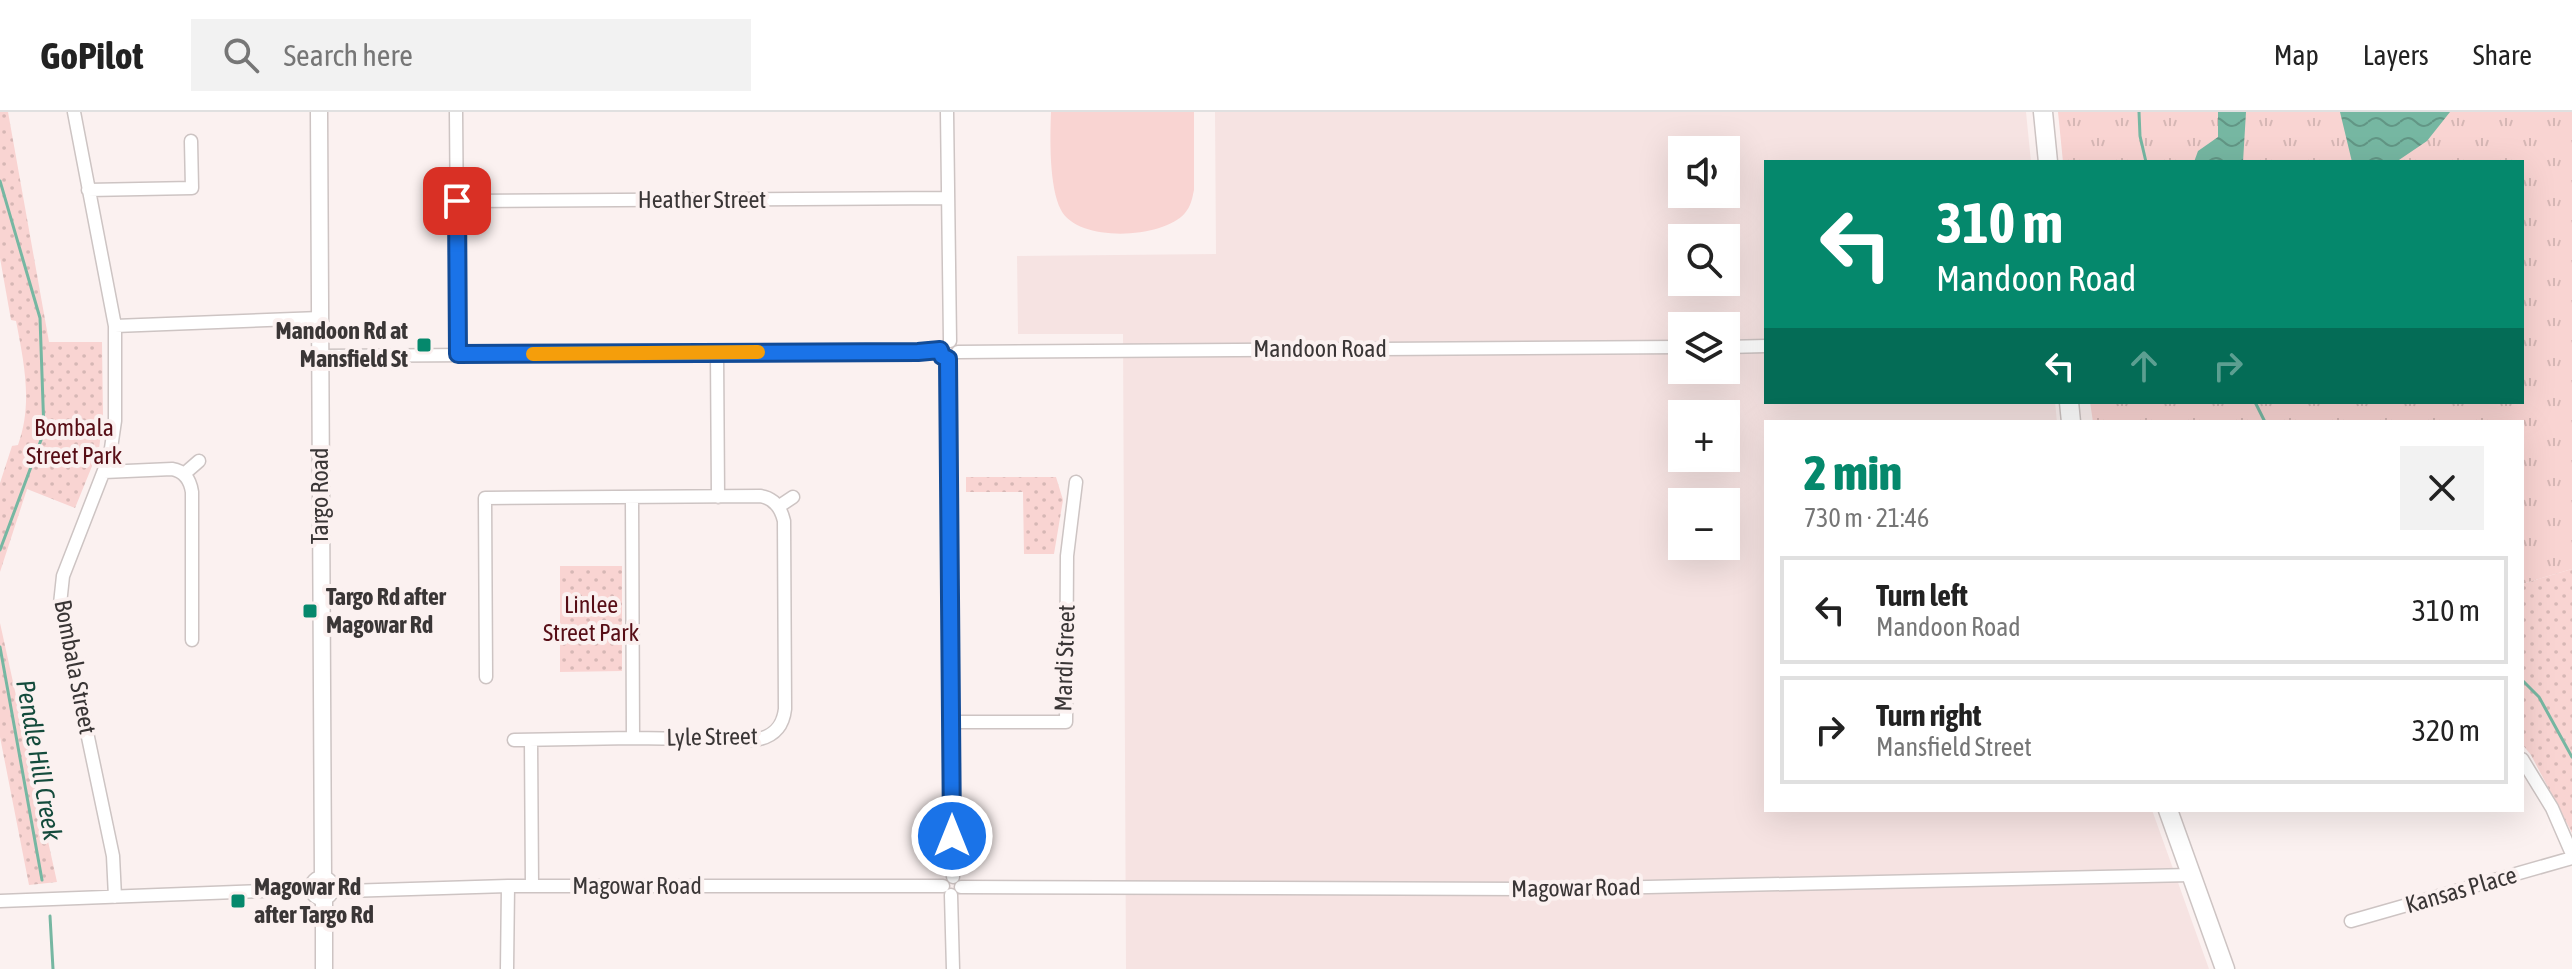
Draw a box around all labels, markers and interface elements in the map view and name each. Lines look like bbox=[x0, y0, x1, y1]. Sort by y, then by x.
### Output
search box bbox=[191, 19, 751, 91]
icon: search bbox=[219, 33, 263, 77]
text: GoPilot bbox=[40, 34, 143, 77]
text: Search here bbox=[283, 38, 413, 72]
text: Map bbox=[2274, 39, 2319, 71]
text: Layers bbox=[2363, 39, 2429, 71]
text: Share bbox=[2473, 39, 2532, 71]
map controls bbox=[1668, 136, 1740, 560]
button: sound bbox=[1668, 136, 1740, 208]
pin bbox=[423, 167, 491, 235]
icon: arrive bbox=[435, 179, 479, 223]
street label: Heather Street bbox=[638, 186, 766, 213]
text: 310 m bbox=[1936, 191, 2063, 255]
icon: left bbox=[1804, 192, 1908, 296]
button: search bbox=[1668, 224, 1740, 296]
text: Mandoon Road bbox=[1936, 257, 2136, 299]
button: layers bbox=[1668, 312, 1740, 384]
place label: Mandoon Rd at Mansfield St bbox=[276, 317, 408, 372]
street label: Mandoon Road bbox=[1253, 335, 1387, 362]
marker: Mandoon Rd at Mansfield St bbox=[415, 336, 433, 354]
icon: left bbox=[2038, 344, 2082, 388]
icon: ahead bbox=[2122, 344, 2166, 388]
icon: right bbox=[2206, 344, 2250, 388]
button: + bbox=[1668, 400, 1740, 472]
park label: Bombala Street Park bbox=[26, 414, 122, 469]
text: 2 min bbox=[1804, 445, 1902, 500]
button: close bbox=[2400, 446, 2484, 530]
street label: Targo Road bbox=[306, 448, 333, 544]
button: − bbox=[1668, 488, 1740, 560]
text: 730 m · 21:46 bbox=[1804, 503, 1929, 533]
text: Turn left bbox=[1876, 578, 1968, 612]
place label: Targo Rd after Magowar Rd bbox=[326, 583, 447, 638]
icon: left bbox=[1808, 588, 1852, 632]
park label: Linlee Street Park bbox=[543, 591, 639, 646]
text: 310 m bbox=[2412, 593, 2480, 627]
street label: Bombala Street bbox=[49, 598, 102, 736]
marker: Targo Rd after Magowar Rd bbox=[301, 602, 319, 620]
street label: Mardi Street bbox=[1049, 604, 1080, 712]
text: Mandoon Road bbox=[1876, 612, 2021, 642]
water label: Pendle Hill Creek bbox=[10, 677, 68, 843]
text: Turn right bbox=[1876, 698, 1982, 732]
icon: right bbox=[1808, 708, 1852, 752]
text: 320 m bbox=[2412, 713, 2480, 747]
street label: Lyle Street bbox=[666, 722, 758, 751]
text: Mansfield Street bbox=[1876, 732, 2032, 762]
position arrow bbox=[910, 794, 994, 878]
street label: Kansas Place bbox=[2402, 861, 2520, 918]
street label: Magowar Road bbox=[572, 872, 702, 899]
place label: Magowar Rd after Targo Rd bbox=[254, 873, 374, 928]
street label: Magowar Road bbox=[1511, 873, 1641, 902]
marker: Magowar Rd after Targo Rd bbox=[229, 892, 247, 910]

